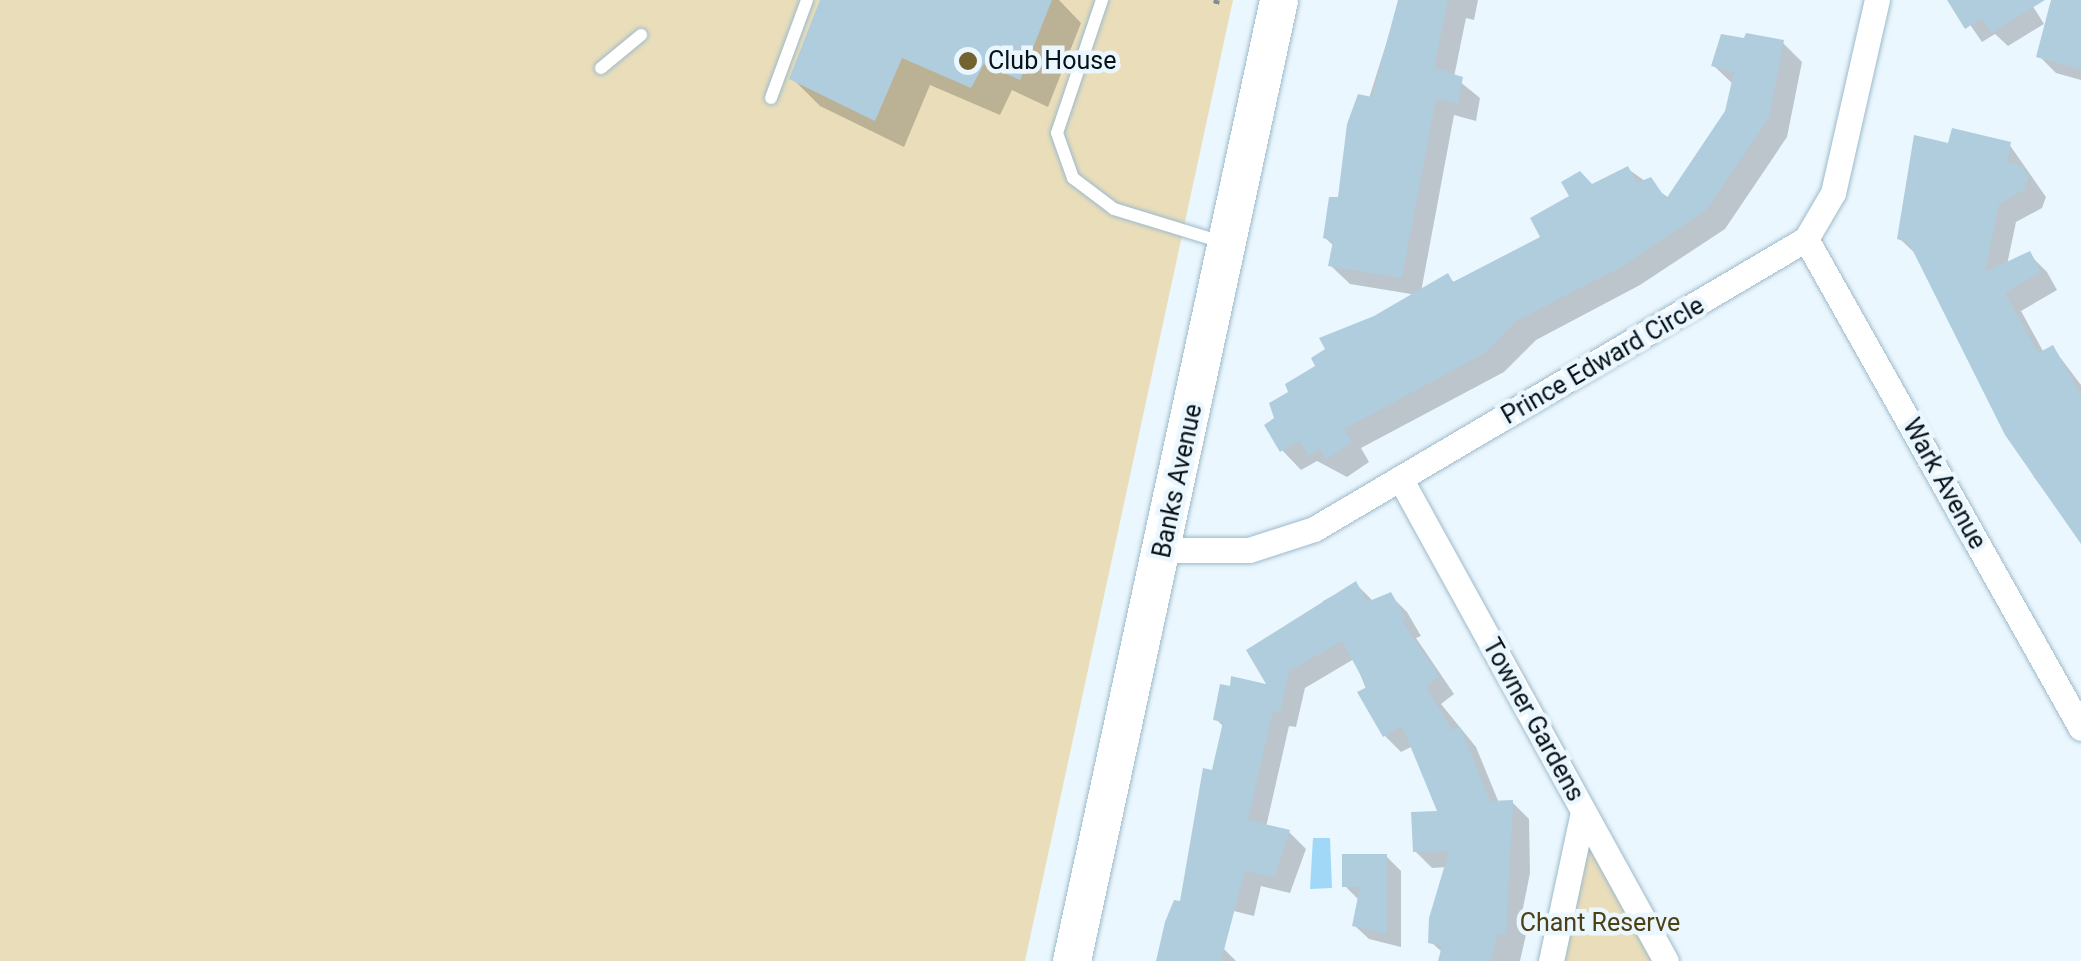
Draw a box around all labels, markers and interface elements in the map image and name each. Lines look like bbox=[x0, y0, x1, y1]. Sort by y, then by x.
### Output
place label: Club House bbox=[988, 46, 1116, 76]
marker: Club House bbox=[957, 50, 979, 72]
street label: Prince Edward Circle bbox=[1496, 291, 1710, 431]
street label: Banks Avenue bbox=[1147, 401, 1209, 561]
street label: Wark Avenue bbox=[1896, 414, 1992, 554]
street label: Towner Gardens bbox=[1476, 633, 1590, 807]
park label: Chant Reserve bbox=[1520, 908, 1680, 938]

